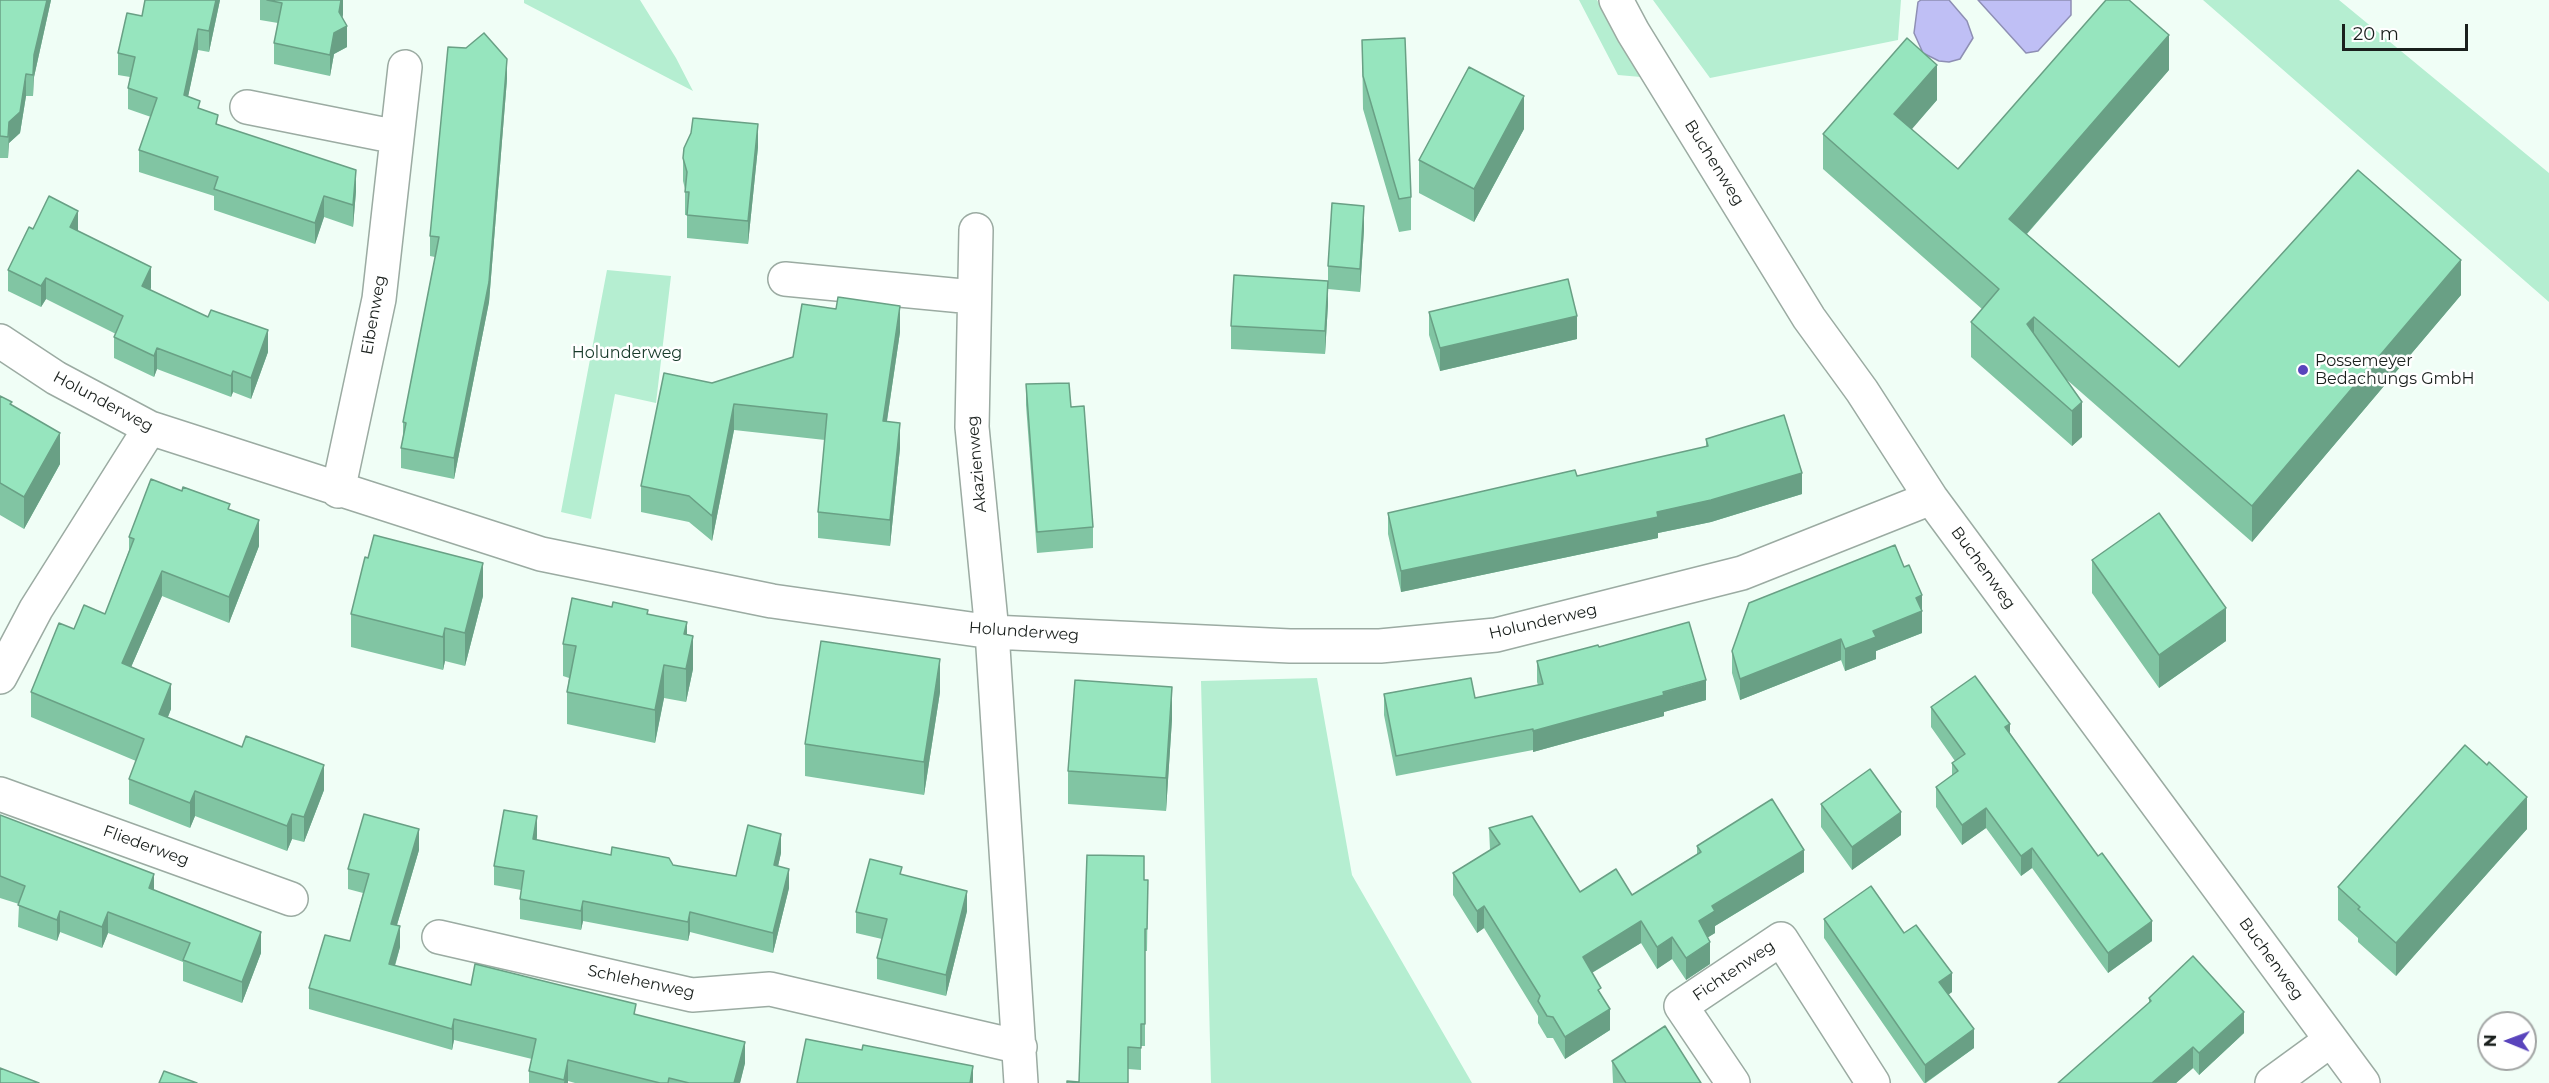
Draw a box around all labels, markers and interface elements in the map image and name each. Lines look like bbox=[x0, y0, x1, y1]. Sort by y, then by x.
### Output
scale bar bbox=[2345, 12, 2471, 50]
text: 20 m bbox=[2353, 23, 2399, 45]
street label: Buchenweg bbox=[1680, 117, 1748, 209]
street label: Eibenweg bbox=[358, 274, 390, 356]
park label: Holunderweg bbox=[572, 343, 682, 363]
place label: Possemeyer Bedachungs GmbH bbox=[2315, 351, 2474, 389]
marker: Possemeyer Bedachungs GmbH bbox=[2296, 363, 2310, 377]
street label: Holunderweg bbox=[50, 368, 156, 436]
street label: Akazienweg bbox=[963, 415, 991, 513]
street label: Buchenweg bbox=[1947, 523, 2019, 613]
street label: Holunderweg bbox=[1487, 600, 1599, 644]
street label: Holunderweg bbox=[968, 619, 1080, 645]
street label: Fliederweg bbox=[100, 822, 192, 870]
street label: Buchenweg bbox=[2235, 914, 2307, 1004]
street label: Fichtenweg bbox=[1689, 936, 1779, 1006]
street label: Schlehenweg bbox=[586, 961, 696, 1003]
north arrow bbox=[2477, 1011, 2537, 1071]
text: N bbox=[2481, 1034, 2500, 1047]

